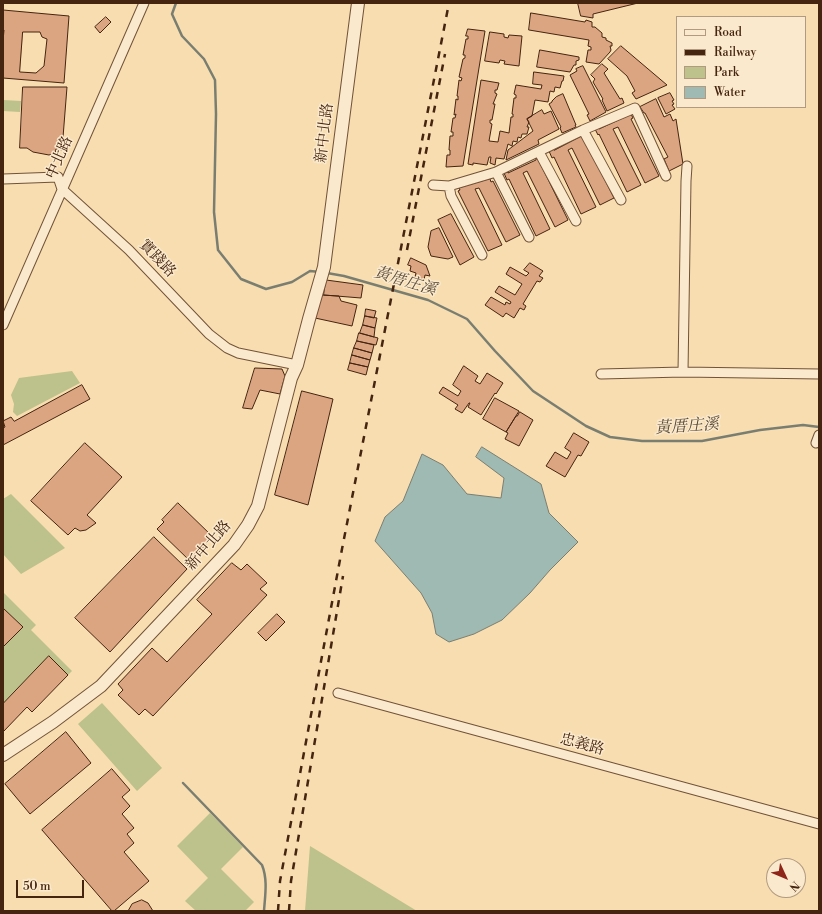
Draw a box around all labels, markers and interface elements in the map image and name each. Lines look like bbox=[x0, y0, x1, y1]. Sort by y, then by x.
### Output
legend bbox=[676, 16, 806, 108]
text: Road bbox=[714, 25, 742, 40]
text: Railway bbox=[714, 45, 756, 60]
text: Park bbox=[714, 65, 739, 80]
text: Water bbox=[714, 85, 746, 100]
street label: 新中北路 bbox=[312, 102, 338, 164]
street label: 中北路 bbox=[43, 134, 77, 182]
street label: 實踐路 bbox=[135, 237, 179, 281]
water label: 黃厝庄溪 bbox=[372, 263, 438, 301]
water label: 黃厝庄溪 bbox=[654, 415, 720, 439]
street label: 新中北路 bbox=[183, 517, 235, 575]
street label: 忠義路 bbox=[558, 730, 606, 760]
north arrow bbox=[766, 858, 806, 898]
scale bar bbox=[18, 872, 86, 898]
text: N bbox=[786, 878, 802, 894]
text: 50 m bbox=[23, 879, 51, 894]

